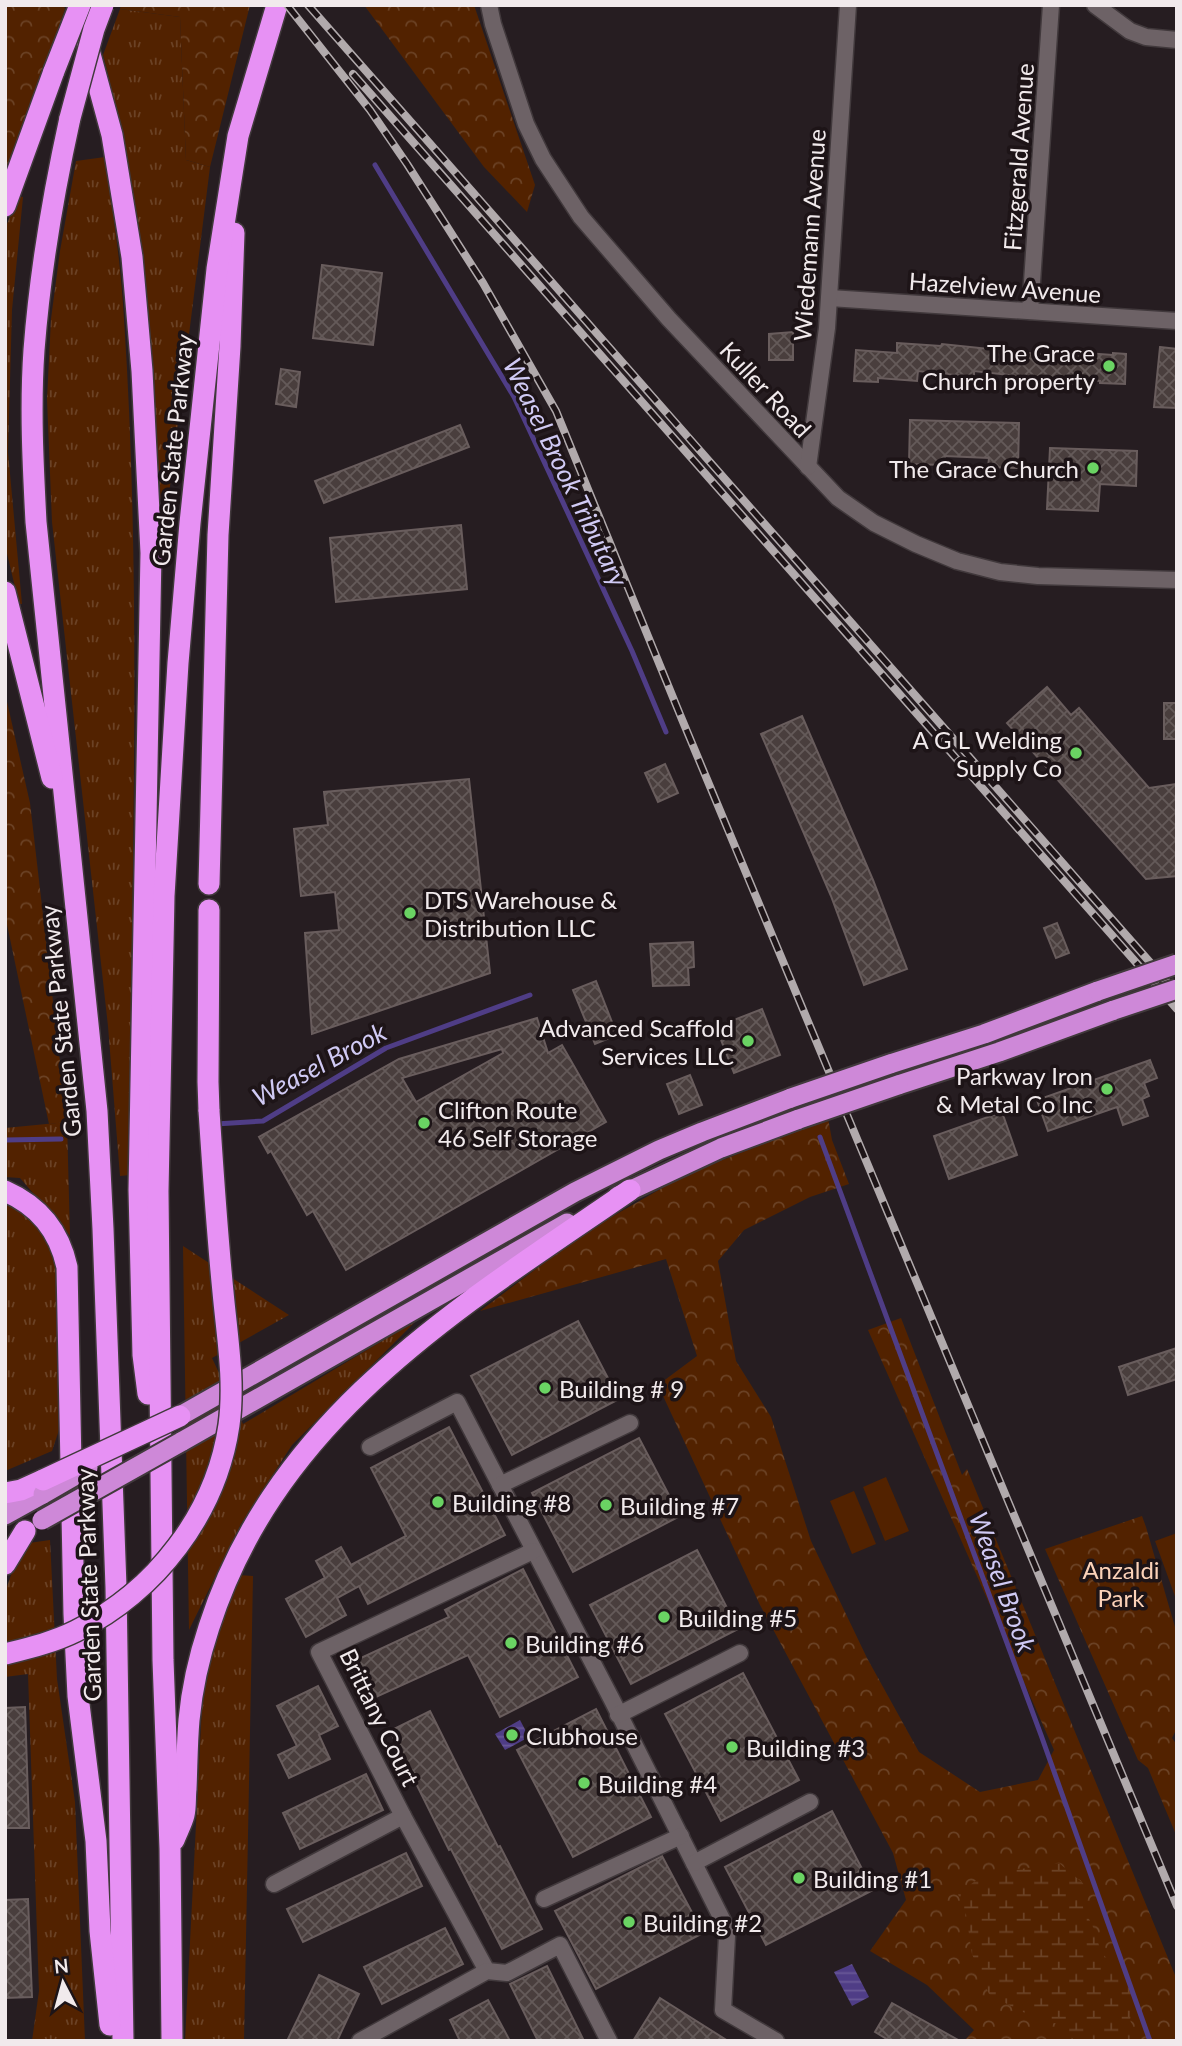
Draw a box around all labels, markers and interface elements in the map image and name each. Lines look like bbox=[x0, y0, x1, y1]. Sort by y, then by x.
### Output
street label: Fitzgerald Avenue bbox=[997, 62, 1039, 252]
street label: Wiedemann Avenue bbox=[787, 128, 831, 342]
street label: Hazelview Avenue bbox=[908, 266, 1102, 308]
street label: Garden State Parkway bbox=[145, 332, 199, 567]
street label: Kuller Road bbox=[714, 335, 818, 443]
place label: The Grace Church property bbox=[922, 338, 1096, 395]
water label: Weasel Brook Tributary bbox=[497, 353, 635, 592]
marker: The Grace Church property bbox=[1101, 358, 1117, 374]
place label: The Grace Church bbox=[889, 454, 1079, 483]
marker: The Grace Church bbox=[1085, 460, 1101, 476]
place label: A G L Welding Supply Co bbox=[912, 725, 1062, 782]
marker: A G L Welding Supply Co bbox=[1068, 745, 1084, 761]
place label: DTS Warehouse & Distribution LLC bbox=[424, 885, 617, 942]
street label: Garden State Parkway bbox=[33, 903, 87, 1138]
marker: DTS Warehouse & Distribution LLC bbox=[402, 905, 418, 921]
place label: Advanced Scaffold Services LLC bbox=[539, 1013, 734, 1070]
water label: Weasel Brook bbox=[247, 1015, 392, 1113]
marker: Advanced Scaffold Services LLC bbox=[740, 1033, 756, 1049]
place label: Parkway Iron & Metal Co Inc bbox=[936, 1061, 1093, 1118]
marker: Parkway Iron & Metal Co Inc bbox=[1099, 1081, 1115, 1097]
place label: Clifton Route 46 Self Storage bbox=[438, 1095, 597, 1152]
marker: Clifton Route 46 Self Storage bbox=[416, 1115, 432, 1131]
place label: Building # 9 bbox=[559, 1374, 684, 1403]
marker: Building # 9 bbox=[537, 1380, 553, 1396]
street label: Garden State Parkway bbox=[69, 1467, 107, 1702]
place label: Building #8 bbox=[452, 1488, 571, 1517]
place label: Building #7 bbox=[620, 1491, 739, 1520]
marker: Building #8 bbox=[430, 1494, 446, 1510]
marker: Building #7 bbox=[598, 1497, 614, 1513]
water label: Weasel Brook bbox=[963, 1507, 1043, 1657]
park label: Anzaldi Park bbox=[1082, 1555, 1160, 1612]
place label: Building #5 bbox=[678, 1603, 797, 1632]
marker: Building #5 bbox=[656, 1609, 672, 1625]
place label: Building #6 bbox=[525, 1629, 644, 1658]
marker: Building #6 bbox=[503, 1635, 519, 1651]
street label: Brittany Court bbox=[334, 1644, 426, 1791]
place label: Clubhouse bbox=[526, 1721, 638, 1750]
marker: Clubhouse bbox=[504, 1727, 520, 1743]
place label: Building #3 bbox=[746, 1733, 865, 1762]
marker: Building #3 bbox=[724, 1739, 740, 1755]
place label: Building #4 bbox=[598, 1769, 717, 1798]
marker: Building #4 bbox=[576, 1775, 592, 1791]
place label: Building #1 bbox=[813, 1864, 932, 1893]
marker: Building #1 bbox=[791, 1870, 807, 1886]
place label: Building #2 bbox=[643, 1908, 762, 1937]
marker: Building #2 bbox=[621, 1914, 637, 1930]
north arrow bbox=[28, 1948, 98, 2018]
text: N bbox=[53, 1953, 70, 1978]

